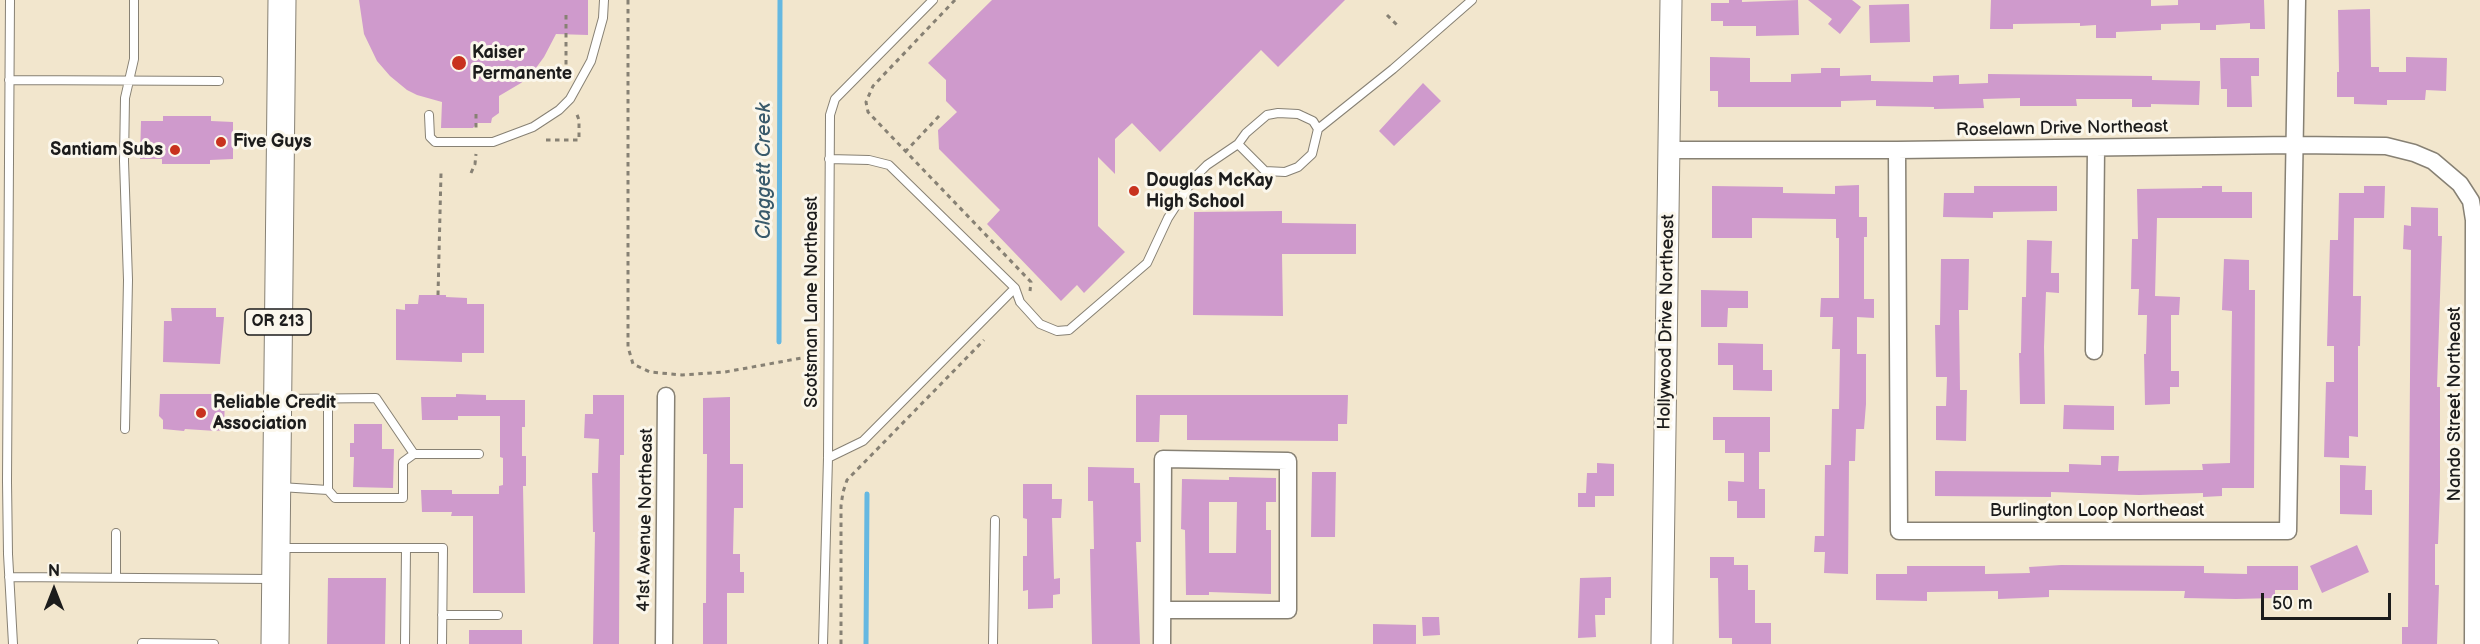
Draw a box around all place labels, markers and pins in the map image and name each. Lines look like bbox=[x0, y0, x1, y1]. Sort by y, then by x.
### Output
place label: Kaiser Permanente bbox=[472, 42, 572, 84]
marker: Kaiser Permanente bbox=[450, 54, 468, 72]
place label: Five Guys bbox=[233, 131, 312, 153]
marker: Five Guys bbox=[214, 135, 228, 149]
place label: Santiam Subs bbox=[50, 139, 163, 161]
marker: Santiam Subs bbox=[168, 143, 182, 157]
place label: Douglas McKay High School bbox=[1146, 170, 1273, 213]
marker: Douglas McKay High School bbox=[1127, 184, 1141, 198]
place label: Reliable Credit Association bbox=[213, 392, 336, 434]
marker: Reliable Credit Association bbox=[194, 406, 208, 420]

